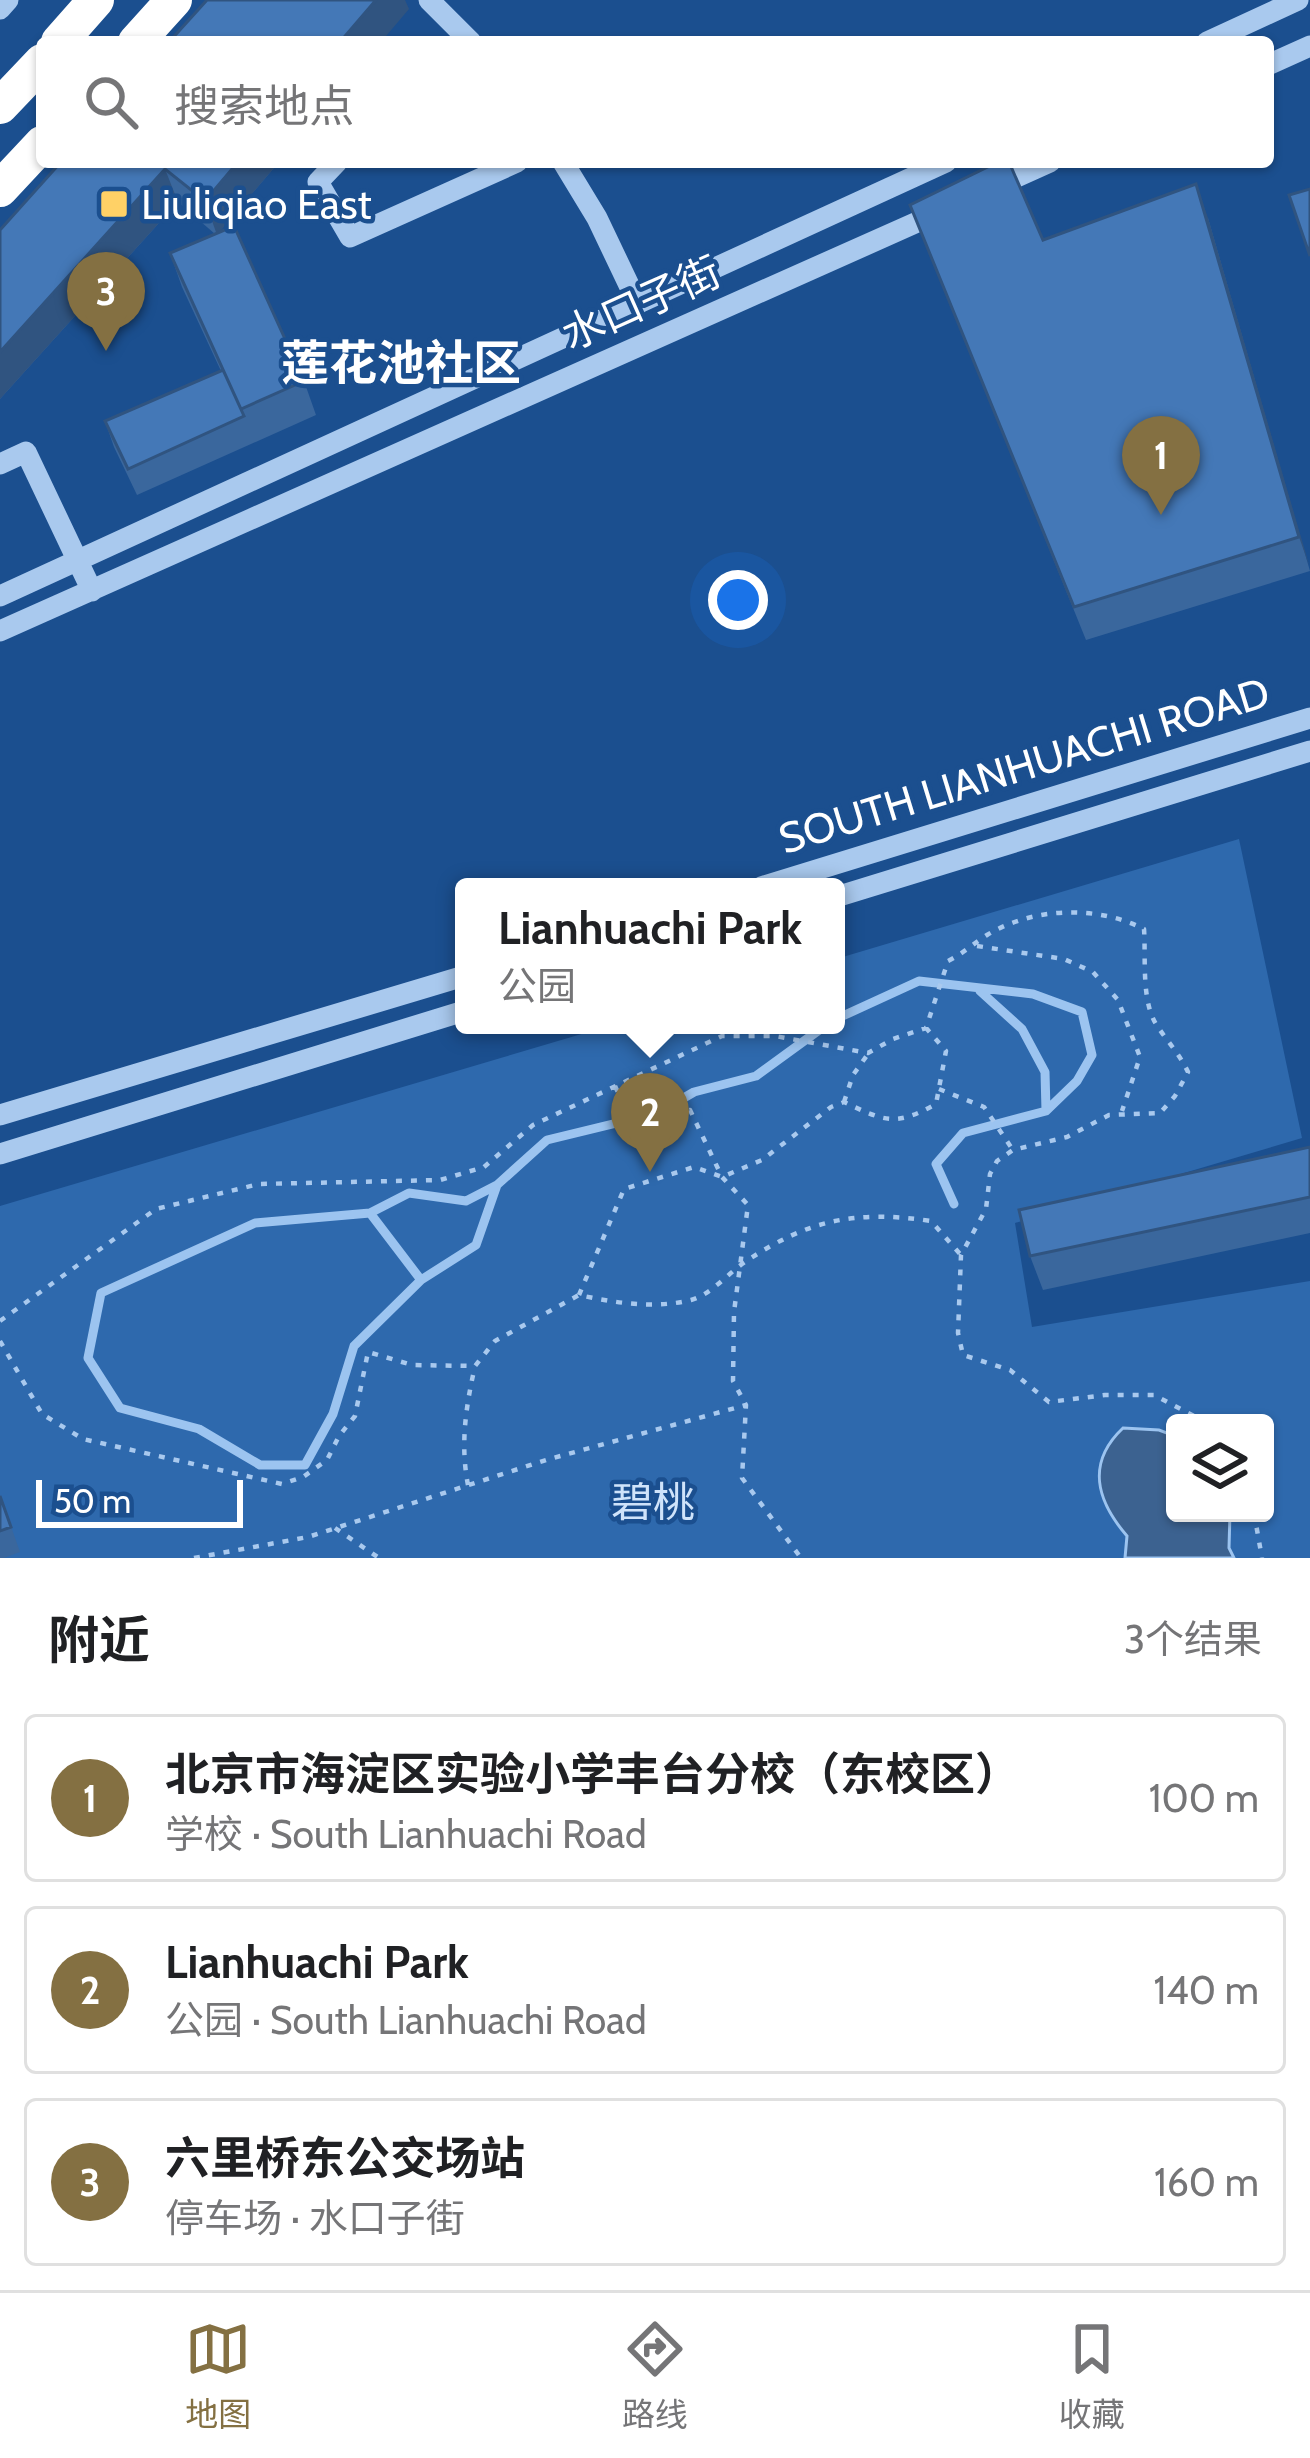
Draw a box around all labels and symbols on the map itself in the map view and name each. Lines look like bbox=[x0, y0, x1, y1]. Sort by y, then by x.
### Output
place label: Liuliqiao East bbox=[141, 178, 372, 230]
marker: Liuliqiao East bbox=[98, 188, 130, 220]
street label: 水口子街 bbox=[554, 245, 728, 361]
pin: 3 bbox=[67, 252, 145, 351]
district label: 莲花池社区 bbox=[281, 334, 521, 392]
pin: 1 bbox=[1122, 416, 1200, 515]
your location bbox=[708, 570, 768, 630]
street label: SOUTH LIANHUACHI ROAD bbox=[773, 666, 1275, 864]
pin: 2 bbox=[611, 1073, 689, 1172]
scale bar bbox=[36, 1474, 243, 1527]
park label: 碧桃 bbox=[611, 1476, 695, 1528]

